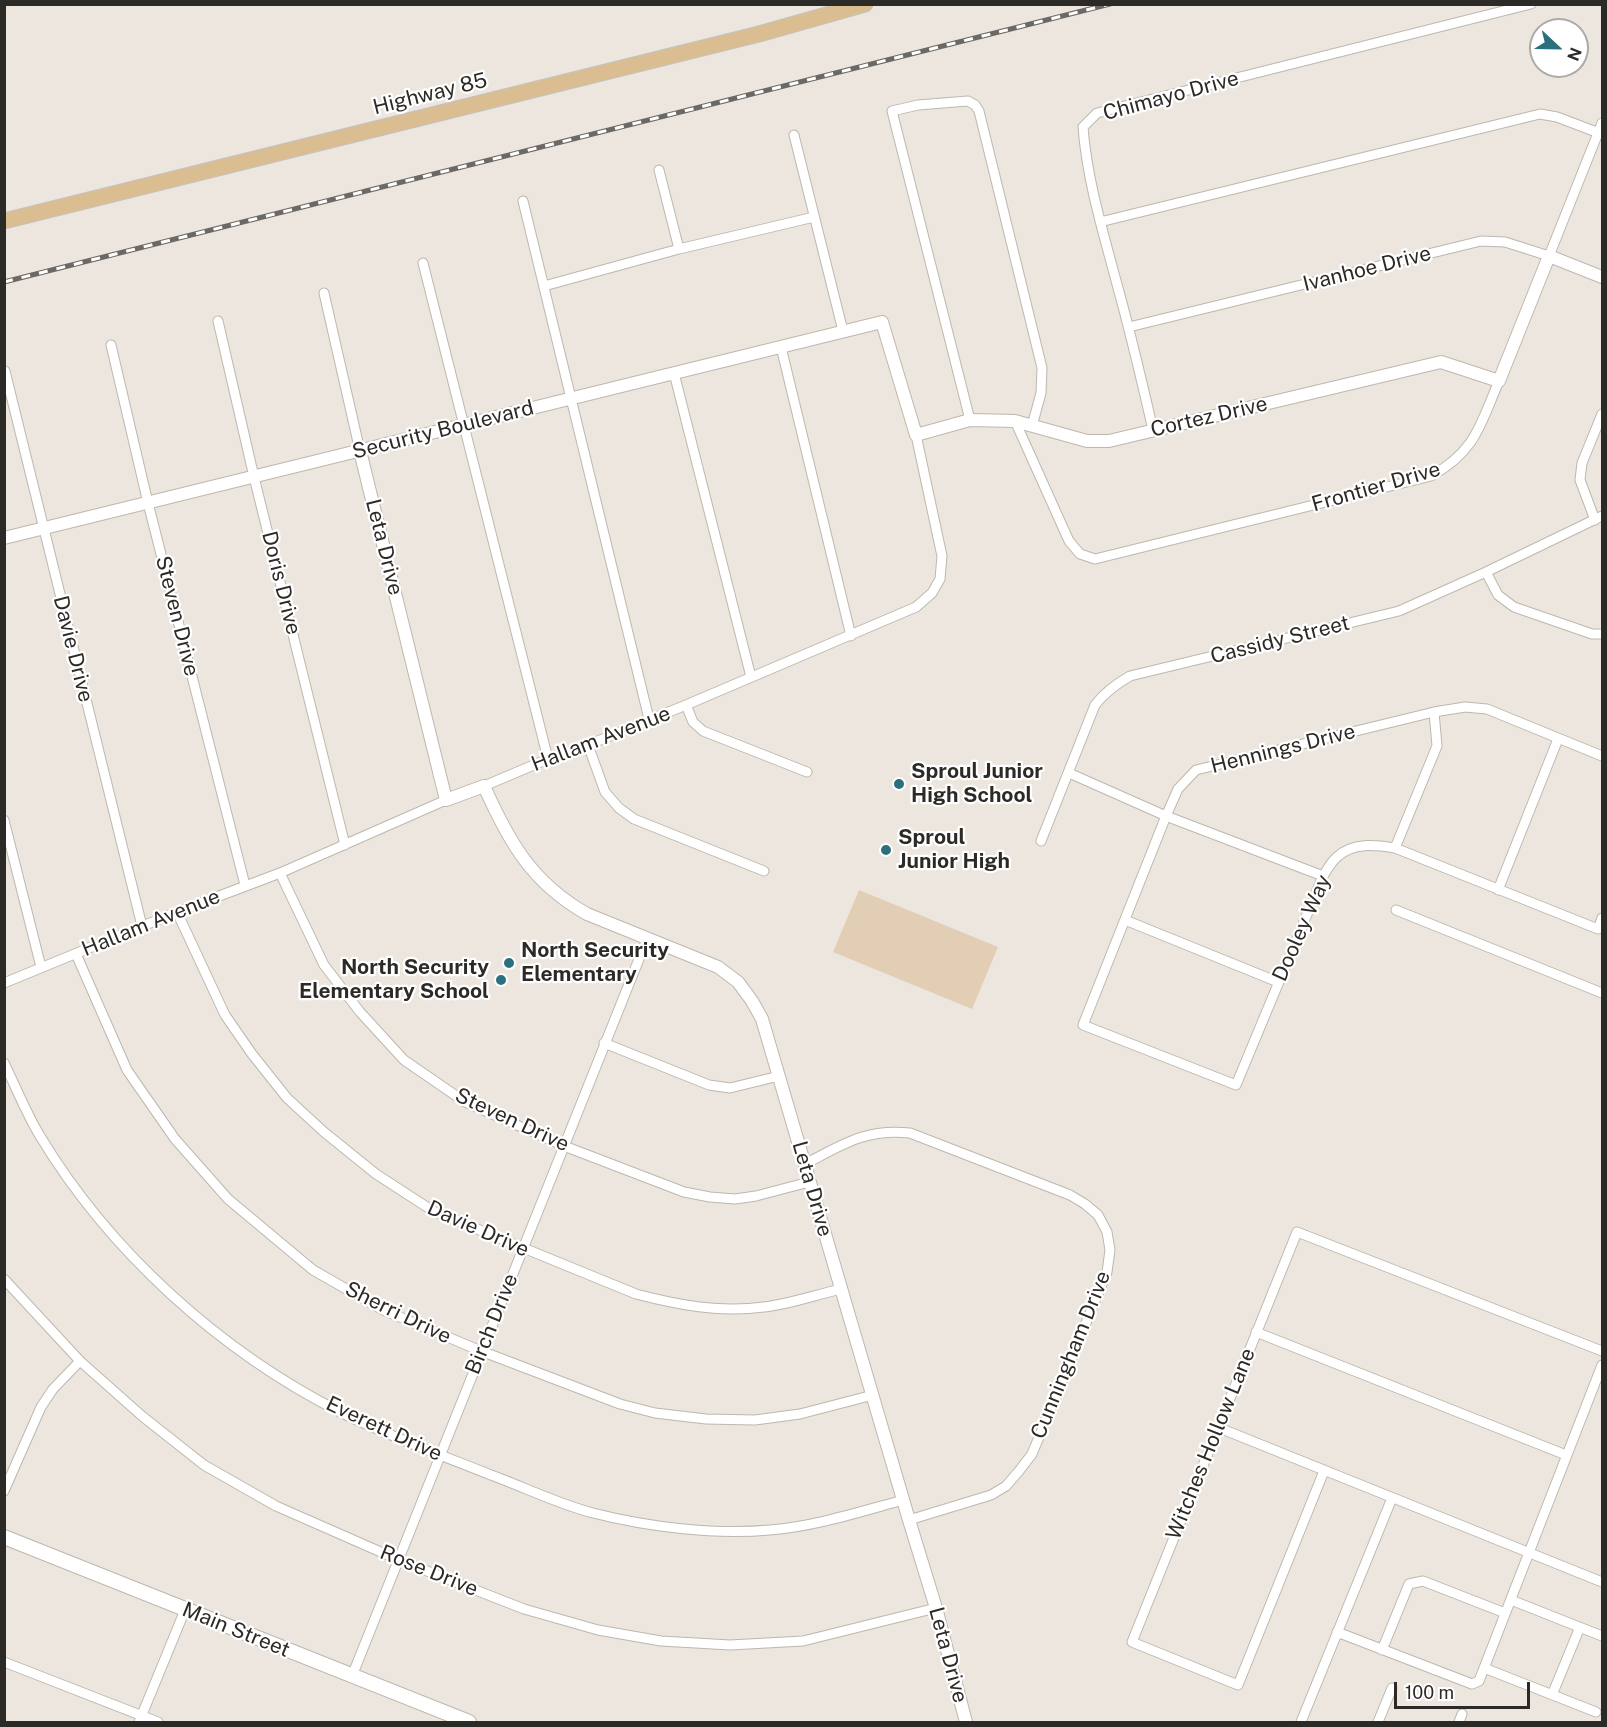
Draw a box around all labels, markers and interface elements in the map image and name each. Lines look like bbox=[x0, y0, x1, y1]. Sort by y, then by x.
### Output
north arrow bbox=[1529, 18, 1589, 78]
text: N bbox=[1563, 45, 1585, 64]
street label: Chimayo Drive bbox=[1100, 66, 1242, 126]
street label: Highway 85 bbox=[370, 68, 490, 120]
street label: Ivanhoe Drive bbox=[1300, 241, 1434, 297]
street label: Cortez Drive bbox=[1148, 391, 1270, 443]
street label: Security Boulevard bbox=[350, 395, 536, 465]
street label: Frontier Drive bbox=[1309, 457, 1443, 517]
street label: Leta Drive bbox=[360, 496, 408, 598]
street label: Doris Drive bbox=[256, 529, 306, 637]
street label: Steven Drive bbox=[150, 553, 204, 679]
street label: Davie Drive bbox=[48, 593, 98, 705]
street label: Cassidy Street bbox=[1208, 611, 1352, 669]
street label: Hallam Avenue bbox=[528, 701, 674, 777]
street label: Hennings Drive bbox=[1208, 719, 1358, 779]
place label: Sproul Junior High School bbox=[911, 759, 1043, 809]
marker: Sproul Junior High School bbox=[892, 777, 906, 791]
place label: Sproul Junior High bbox=[898, 825, 1010, 875]
marker: Sproul Junior High bbox=[879, 843, 893, 857]
street label: Dooley Way bbox=[1267, 871, 1337, 985]
street label: Hallam Avenue bbox=[78, 884, 224, 962]
place label: North Security Elementary bbox=[521, 938, 669, 988]
place label: North Security Elementary School bbox=[299, 955, 489, 1005]
marker: North Security Elementary bbox=[502, 956, 516, 970]
marker: North Security Elementary School bbox=[494, 973, 508, 987]
street label: Steven Drive bbox=[451, 1083, 573, 1157]
street label: Leta Drive bbox=[786, 1138, 838, 1240]
street label: Davie Drive bbox=[423, 1195, 533, 1263]
street label: Cunningham Drive bbox=[1026, 1267, 1116, 1443]
street label: Birch Drive bbox=[460, 1270, 524, 1378]
street label: Sherri Drive bbox=[341, 1276, 455, 1350]
street label: Witches Hollow Lane bbox=[1161, 1345, 1261, 1543]
street label: Everett Drive bbox=[322, 1391, 446, 1467]
street label: Rose Drive bbox=[376, 1540, 482, 1602]
street label: Main Street bbox=[178, 1597, 294, 1663]
street label: Leta Drive bbox=[923, 1604, 973, 1706]
scale bar bbox=[1397, 1670, 1534, 1708]
text: 100 m bbox=[1405, 1682, 1454, 1703]

